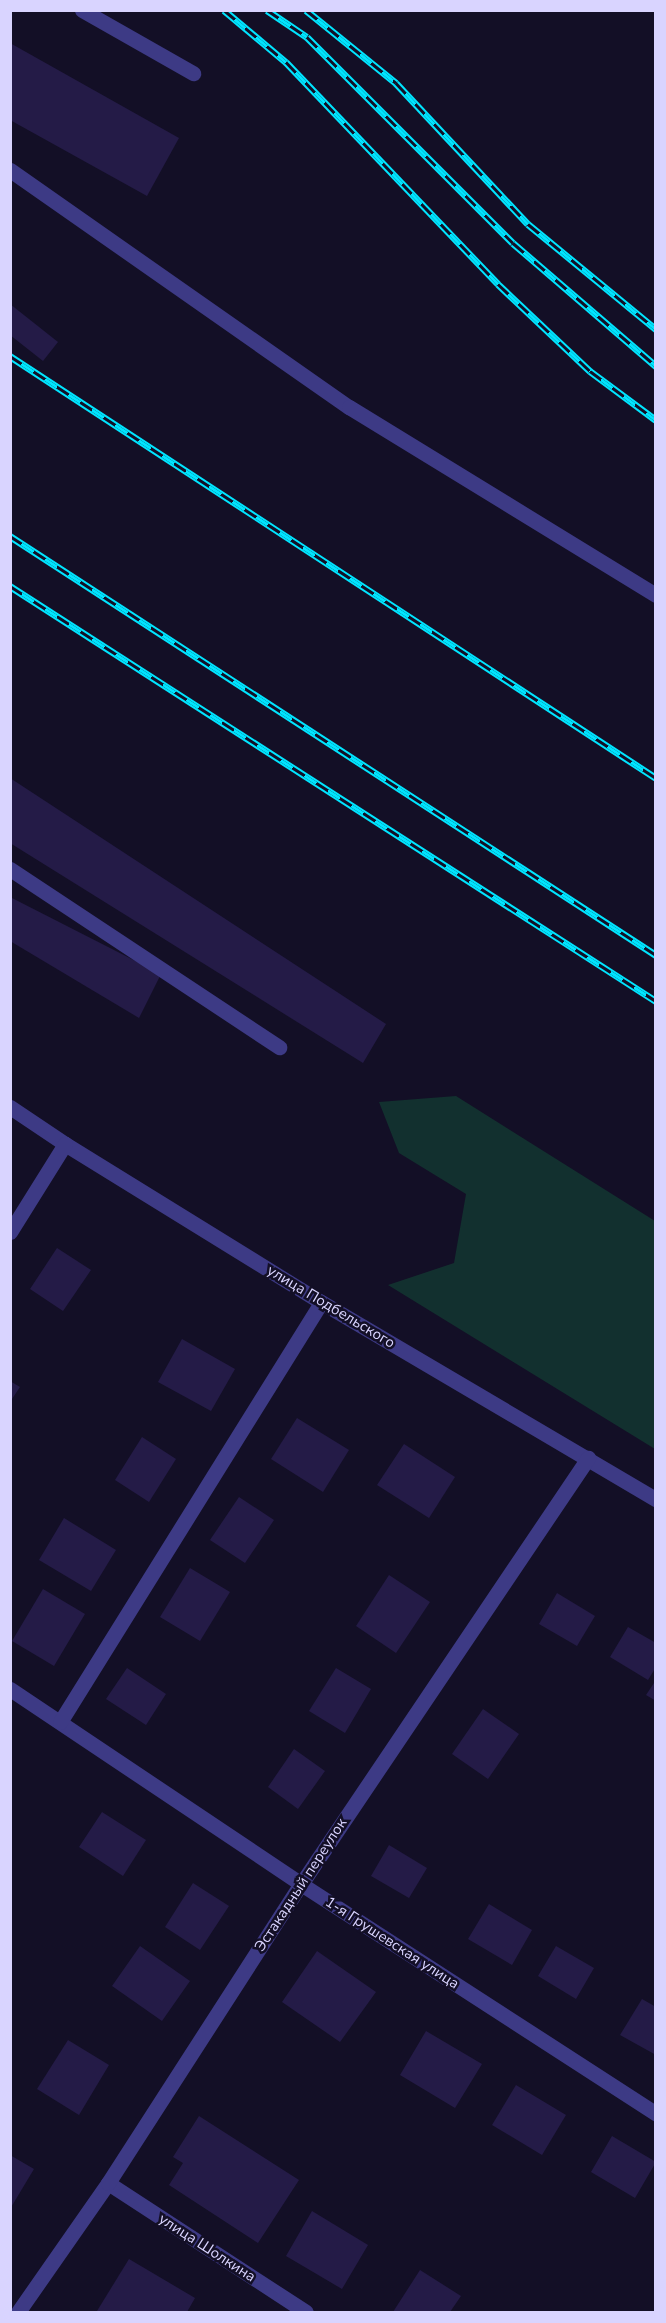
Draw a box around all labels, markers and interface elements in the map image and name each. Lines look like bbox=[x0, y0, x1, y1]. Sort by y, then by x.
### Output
street label: улица Подбельского bbox=[264, 1262, 398, 1352]
street label: Эстакадный переулок bbox=[251, 1815, 351, 1955]
street label: 1-я Грушевская улица bbox=[322, 1893, 462, 1993]
street label: улица Шолкина bbox=[155, 2210, 259, 2286]

